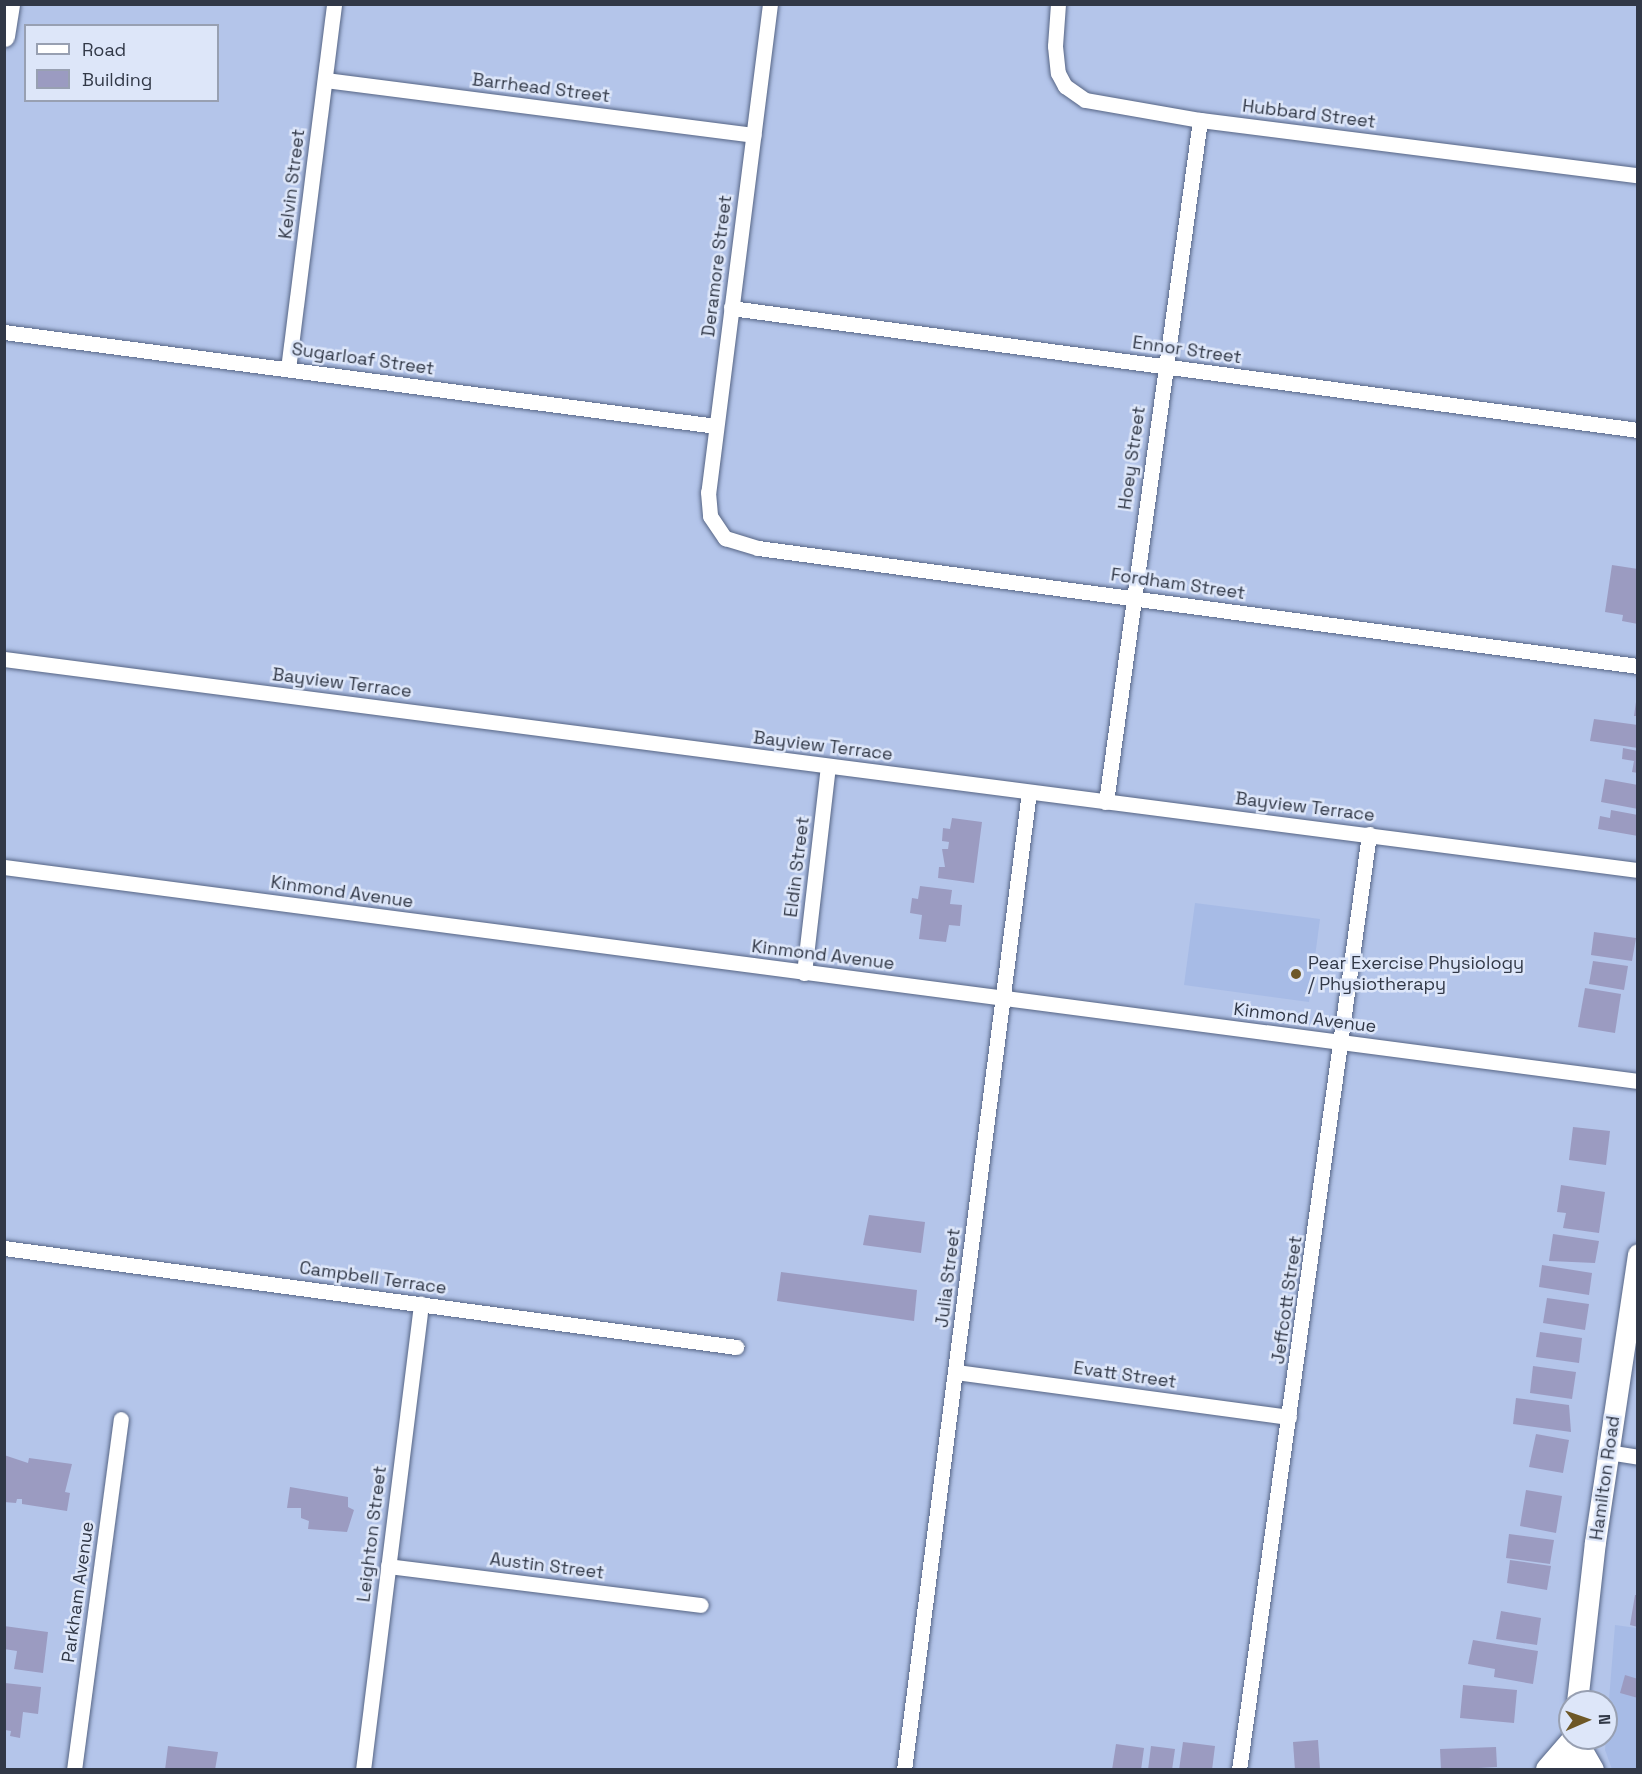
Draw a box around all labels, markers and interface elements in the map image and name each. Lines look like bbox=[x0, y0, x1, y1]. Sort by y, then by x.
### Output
legend bbox=[24, 24, 219, 102]
text: Road bbox=[82, 38, 126, 61]
text: Building bbox=[82, 68, 152, 91]
street label: Barrhead Street bbox=[471, 69, 611, 107]
street label: Hubbard Street bbox=[1241, 95, 1377, 133]
street label: Kelvin Street bbox=[275, 128, 309, 240]
street label: Deramore Street bbox=[698, 194, 736, 338]
street label: Ennor Street bbox=[1131, 332, 1243, 368]
street label: Sugarloaf Street bbox=[290, 338, 436, 380]
street label: Hoey Street bbox=[1114, 405, 1150, 511]
street label: Fordham Street bbox=[1110, 564, 1246, 604]
street label: Bayview Terrace bbox=[271, 664, 413, 702]
street label: Bayview Terrace bbox=[752, 727, 894, 765]
street label: Bayview Terrace bbox=[1234, 788, 1376, 826]
street label: Eldin Street bbox=[780, 815, 814, 919]
street label: Kinmond Avenue bbox=[269, 871, 415, 913]
street label: Kinmond Avenue bbox=[750, 936, 896, 974]
place label: Pear Exercise Physiology / Physiotherapy bbox=[1308, 953, 1524, 996]
marker: Pear Exercise Physiology / Physiotherapy bbox=[1289, 967, 1303, 981]
street label: Kinmond Avenue bbox=[1232, 999, 1378, 1037]
street label: Julia Street bbox=[931, 1227, 965, 1329]
street label: Jeffcott Street bbox=[1267, 1234, 1307, 1366]
street label: Campbell Terrace bbox=[298, 1257, 448, 1299]
street label: Evatt Street bbox=[1072, 1357, 1178, 1393]
street label: Hamilton Road bbox=[1586, 1414, 1624, 1542]
street label: Leighton Street bbox=[353, 1465, 391, 1603]
street label: Parkham Avenue bbox=[57, 1520, 99, 1664]
street label: Austin Street bbox=[489, 1548, 605, 1584]
north arrow bbox=[1558, 1690, 1618, 1750]
text: N bbox=[1594, 1714, 1615, 1725]

